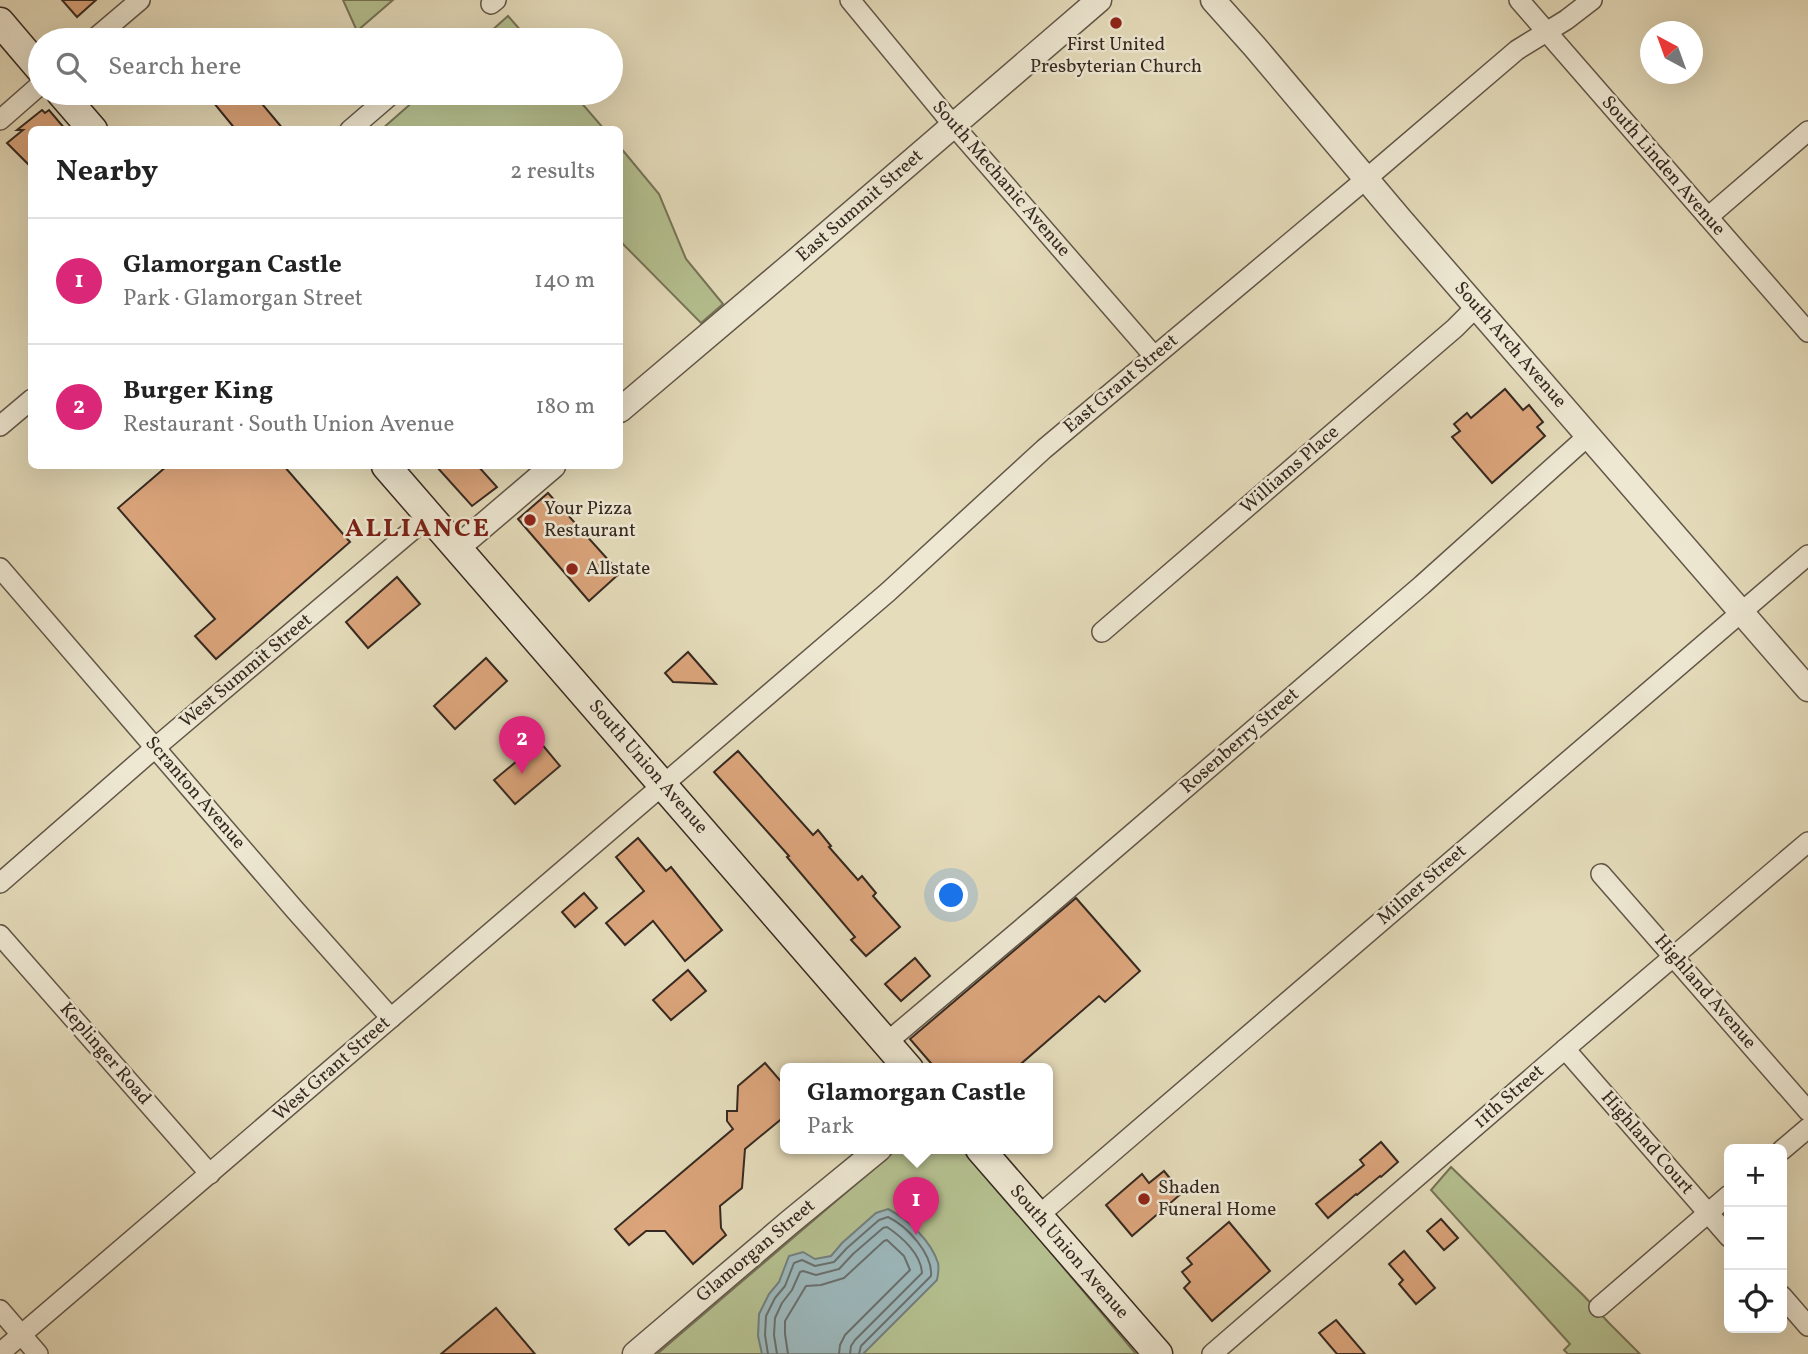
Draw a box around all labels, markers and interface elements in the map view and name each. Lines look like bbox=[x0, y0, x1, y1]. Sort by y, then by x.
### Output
marker: First United Presbyterian Church bbox=[1108, 15, 1124, 31]
north arrow bbox=[1640, 21, 1703, 84]
search box bbox=[28, 28, 623, 105]
place label: First United Presbyterian Church bbox=[1030, 32, 1202, 80]
icon: search bbox=[52, 48, 90, 86]
text: Search here bbox=[108, 49, 241, 85]
street label: South Linden Avenue bbox=[1595, 90, 1731, 242]
street label: South Mechanic Avenue bbox=[926, 95, 1076, 263]
street label: East Summit Street bbox=[791, 143, 929, 268]
text: Nearby bbox=[56, 151, 158, 193]
text: 2 results bbox=[510, 156, 595, 188]
text: Glamorgan Castle bbox=[123, 247, 342, 283]
text: 1 bbox=[74, 265, 84, 297]
text: 140 m bbox=[534, 265, 595, 297]
street label: South Arch Avenue bbox=[1448, 276, 1572, 414]
text: Park · Glamorgan Street bbox=[123, 283, 363, 315]
street label: East Grant Street bbox=[1058, 328, 1184, 440]
text: Burger King bbox=[123, 373, 273, 409]
text: 2 bbox=[73, 391, 85, 423]
text: 180 m bbox=[536, 391, 595, 423]
text: Restaurant · South Union Avenue bbox=[123, 409, 454, 441]
street label: Williams Place bbox=[1235, 420, 1345, 520]
place label: Your Pizza Restaurant bbox=[544, 496, 636, 544]
district label: ALLIANCE bbox=[345, 511, 491, 547]
marker: Your Pizza Restaurant bbox=[522, 512, 538, 528]
place label: Allstate bbox=[586, 556, 650, 582]
marker: Allstate bbox=[564, 561, 580, 577]
street label: West Summit Street bbox=[174, 607, 318, 734]
street label: Rosenberry Street bbox=[1175, 682, 1305, 800]
street label: South Union Avenue bbox=[582, 694, 714, 840]
pin: 2 bbox=[499, 716, 545, 774]
street label: Scranton Avenue bbox=[139, 731, 251, 855]
street label: Milner Street bbox=[1372, 839, 1473, 931]
your location bbox=[934, 878, 968, 912]
street label: Highland Avenue bbox=[1648, 929, 1762, 1055]
street label: Keplinger Road bbox=[53, 997, 157, 1111]
street label: West Grant Street bbox=[268, 1010, 397, 1127]
street label: 11th Street bbox=[1468, 1059, 1550, 1135]
popup bbox=[780, 1063, 1053, 1154]
text: Glamorgan Castle bbox=[807, 1075, 1026, 1111]
street label: Highland Court bbox=[1595, 1085, 1700, 1201]
text: Park bbox=[807, 1111, 854, 1143]
map controls bbox=[1724, 1144, 1787, 1333]
button: + bbox=[1724, 1144, 1787, 1207]
place label: Shaden Funeral Home bbox=[1158, 1175, 1276, 1223]
pin: 1 bbox=[893, 1177, 939, 1235]
street label: South Union Avenue bbox=[1003, 1179, 1135, 1325]
marker: Shaden Funeral Home bbox=[1136, 1191, 1152, 1207]
street label: Glamorgan Street bbox=[691, 1193, 821, 1309]
button: − bbox=[1724, 1207, 1787, 1270]
button: locate bbox=[1724, 1270, 1787, 1333]

